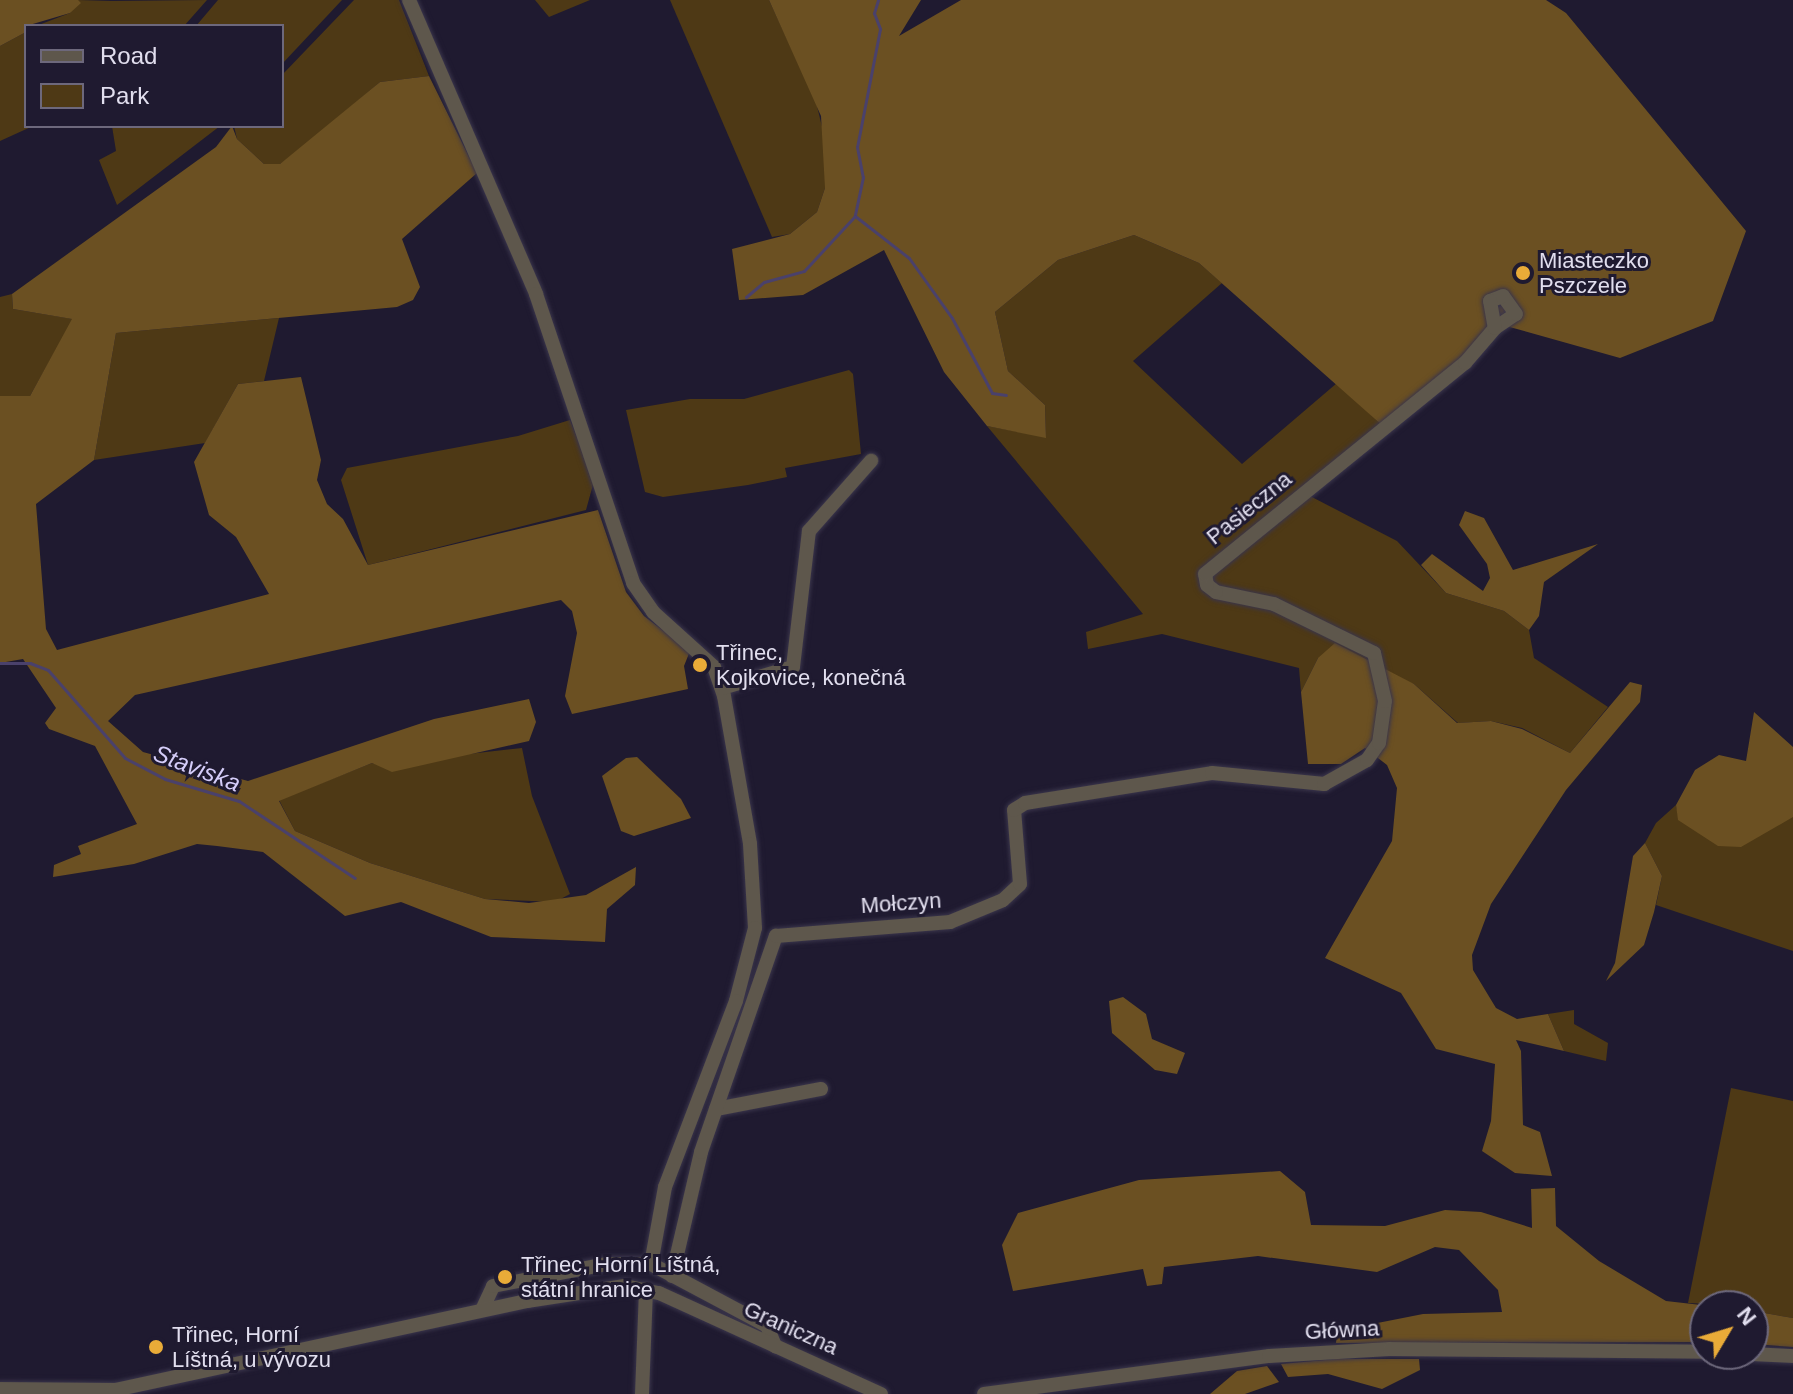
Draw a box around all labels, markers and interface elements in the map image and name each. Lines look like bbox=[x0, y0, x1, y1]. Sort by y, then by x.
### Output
legend bbox=[24, 24, 284, 128]
text: Road bbox=[100, 42, 157, 69]
text: Park bbox=[100, 82, 149, 109]
place label: Miasteczko Pszczele bbox=[1539, 247, 1649, 298]
marker: Miasteczko Pszczele bbox=[1514, 264, 1532, 282]
street label: Pasieczna bbox=[1201, 466, 1297, 550]
place label: Třinec, Kojkovice, konečná bbox=[716, 639, 906, 690]
marker: Třinec, Kojkovice, konečná bbox=[691, 656, 709, 674]
water label: Staviska bbox=[150, 738, 244, 798]
street label: Mołczyn bbox=[860, 887, 942, 919]
place label: Třinec, Horní Líštná, státní hranice bbox=[521, 1251, 720, 1302]
marker: Třinec, Horní Líštná, státní hranice bbox=[496, 1268, 514, 1286]
north arrow bbox=[1689, 1290, 1769, 1370]
street label: Graniczna bbox=[740, 1296, 842, 1360]
text: N bbox=[1732, 1302, 1761, 1330]
street label: Główna bbox=[1304, 1315, 1380, 1345]
place label: Třinec, Horní Líštná, u vývozu bbox=[172, 1321, 331, 1372]
marker: Třinec, Horní Líštná, u vývozu bbox=[147, 1338, 165, 1356]

